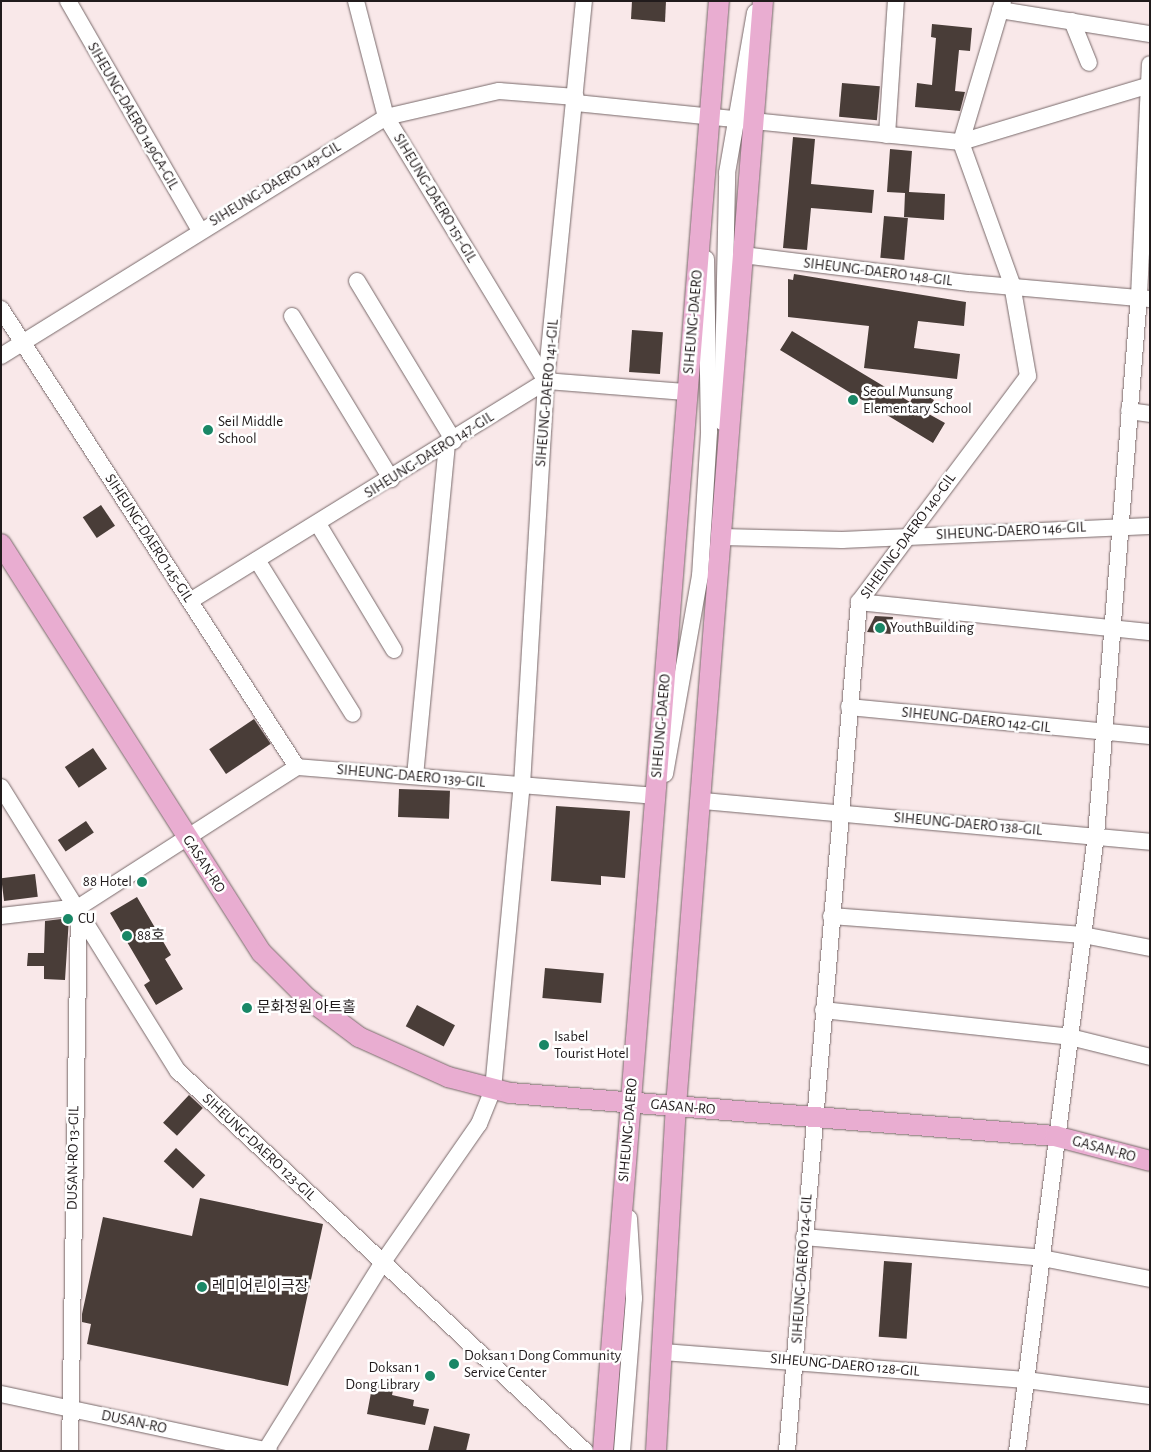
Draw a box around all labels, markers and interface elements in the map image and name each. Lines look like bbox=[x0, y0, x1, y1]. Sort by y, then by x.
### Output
street label: SIHEUNG-DAERO 149GA-GIL bbox=[83, 39, 183, 193]
street label: SIHEUNG-DAERO 151-GIL bbox=[389, 130, 481, 266]
street label: SIHEUNG-DAERO 149-GIL bbox=[206, 138, 344, 230]
street label: SIHEUNG-DAERO 148-GIL bbox=[802, 254, 954, 290]
street label: SIHEUNG-DAERO bbox=[679, 269, 707, 375]
street label: SIHEUNG-DAERO 141-GIL bbox=[532, 318, 562, 468]
place label: Seoul Munsung Elementary School bbox=[863, 382, 972, 417]
marker: Seoul Munsung Elementary School bbox=[847, 394, 859, 406]
street label: SIHEUNG-DAERO 147-GIL bbox=[361, 408, 497, 502]
place label: Seil Middle School bbox=[218, 412, 283, 447]
marker: Seil Middle School bbox=[202, 424, 214, 436]
street label: SIHEUNG-DAERO 140-GIL bbox=[856, 470, 960, 602]
street label: SIHEUNG-DAERO 145-GIL bbox=[101, 471, 197, 605]
street label: SIHEUNG-DAERO 146-GIL bbox=[936, 518, 1086, 544]
place label: YouthBuilding bbox=[890, 619, 974, 637]
marker: YouthBuilding bbox=[874, 622, 886, 634]
street label: SIHEUNG-DAERO bbox=[647, 673, 675, 779]
street label: SIHEUNG-DAERO 142-GIL bbox=[901, 703, 1051, 737]
street label: SIHEUNG-DAERO 139-GIL bbox=[336, 761, 486, 791]
street label: SIHEUNG-DAERO 138-GIL bbox=[893, 809, 1043, 839]
street label: GASAN-RO bbox=[179, 832, 229, 896]
place label: 88 Hotel bbox=[83, 873, 132, 891]
marker: 88 Hotel bbox=[136, 876, 148, 888]
place label: CU bbox=[78, 910, 95, 928]
marker: CU bbox=[62, 913, 74, 925]
place label: 88호 bbox=[137, 927, 165, 945]
marker: 88호 bbox=[121, 930, 133, 942]
place label: 문화정원 아트홀 bbox=[257, 999, 356, 1017]
marker: 문화정원 아트홀 bbox=[241, 1002, 253, 1014]
place label: Isabel Tourist Hotel bbox=[554, 1027, 629, 1062]
marker: Isabel Tourist Hotel bbox=[538, 1039, 550, 1051]
street label: SIHEUNG-DAERO bbox=[614, 1077, 642, 1183]
street label: SIHEUNG-DAERO 123-GIL bbox=[198, 1090, 320, 1204]
street label: GASAN-RO bbox=[650, 1095, 716, 1119]
street label: DUSAN-RO 13-GIL bbox=[63, 1106, 83, 1210]
street label: GASAN-RO bbox=[1070, 1132, 1138, 1166]
street label: SIHEUNG-DAERO 124-GIL bbox=[788, 1194, 816, 1344]
place label: 레미어린이극장 bbox=[212, 1278, 309, 1296]
marker: 레미어린이극장 bbox=[196, 1281, 208, 1293]
place label: Doksan 1 Dong Community Service Center bbox=[464, 1346, 621, 1381]
street label: SIHEUNG-DAERO 128-GIL bbox=[770, 1350, 920, 1380]
place label: Doksan 1 Dong Library bbox=[345, 1358, 420, 1393]
marker: Doksan 1 Dong Community Service Center bbox=[448, 1358, 460, 1370]
marker: Doksan 1 Dong Library bbox=[424, 1370, 436, 1382]
street label: DUSAN-RO bbox=[100, 1406, 168, 1438]

